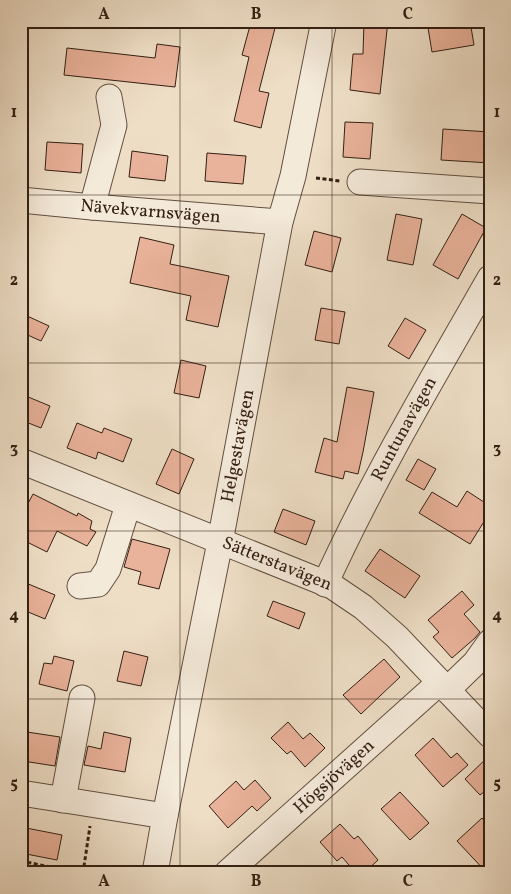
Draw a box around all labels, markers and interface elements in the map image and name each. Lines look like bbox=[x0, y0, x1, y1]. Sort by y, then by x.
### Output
text: A bbox=[98, 4, 110, 26]
text: B bbox=[251, 4, 262, 26]
text: C bbox=[403, 4, 413, 26]
text: 1 bbox=[11, 102, 17, 124]
text: 1 bbox=[494, 102, 500, 124]
street label: Nävekvarnsvägen bbox=[79, 193, 222, 230]
text: 2 bbox=[10, 270, 18, 292]
text: 2 bbox=[493, 270, 501, 292]
street label: Runtunavägen bbox=[365, 372, 443, 486]
street label: Helgestavägen bbox=[215, 387, 261, 505]
text: 3 bbox=[10, 438, 18, 460]
text: 3 bbox=[493, 438, 501, 460]
street label: Sätterstavägen bbox=[218, 531, 336, 597]
text: 4 bbox=[9, 605, 19, 627]
text: 4 bbox=[492, 605, 502, 627]
street label: Högsjövägen bbox=[288, 733, 381, 820]
text: 5 bbox=[10, 773, 18, 795]
text: 5 bbox=[493, 773, 501, 795]
text: A bbox=[98, 871, 110, 893]
text: B bbox=[251, 871, 262, 893]
text: C bbox=[403, 871, 413, 893]

